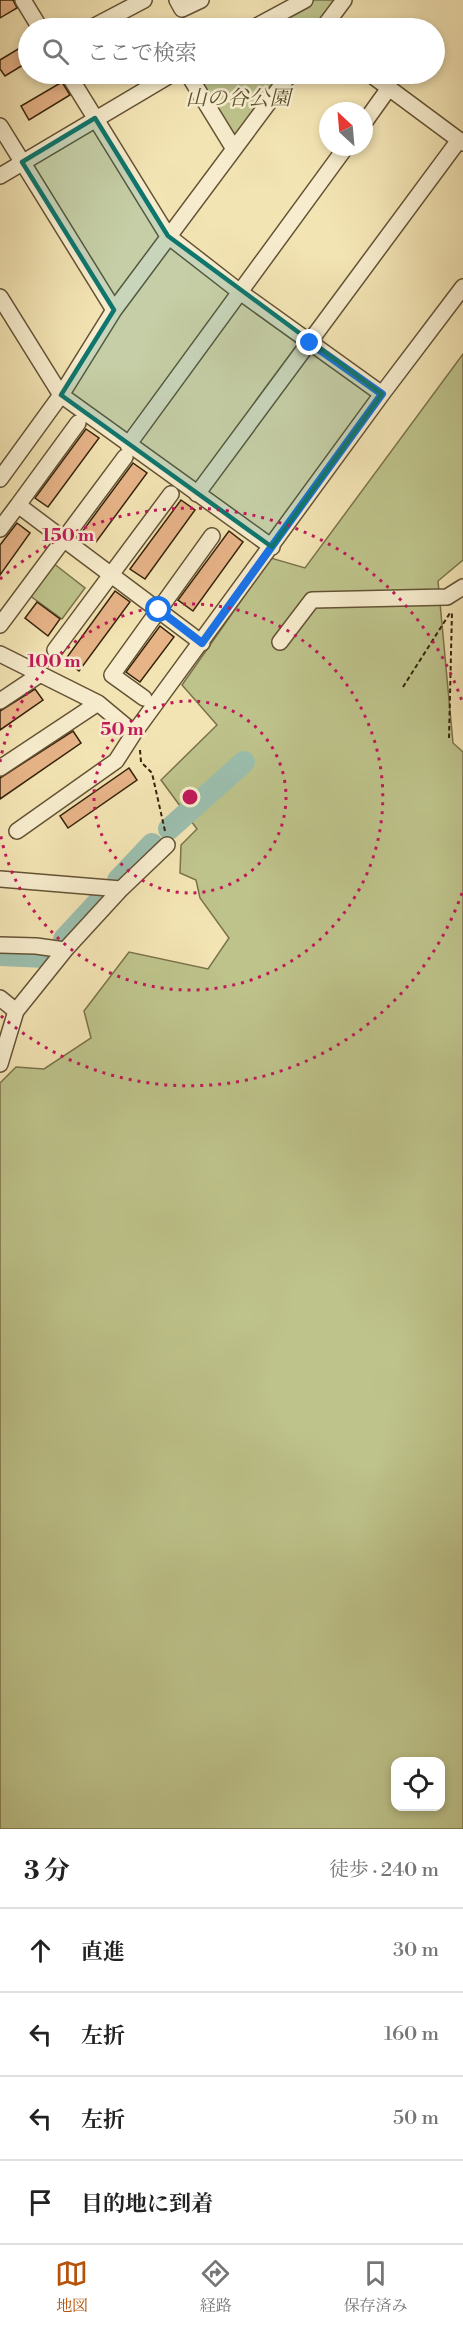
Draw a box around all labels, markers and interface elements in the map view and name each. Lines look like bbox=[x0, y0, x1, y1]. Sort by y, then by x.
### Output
search box bbox=[18, 18, 445, 84]
icon: search bbox=[39, 35, 72, 68]
text: ここで検索 bbox=[87, 40, 197, 67]
park label: 山の谷公園 bbox=[186, 86, 293, 112]
north arrow bbox=[319, 102, 373, 156]
route end bbox=[296, 329, 322, 355]
text: 150 m bbox=[42, 524, 95, 547]
route start bbox=[145, 596, 171, 622]
text: 100 m bbox=[27, 650, 81, 673]
text: 50 m bbox=[100, 718, 144, 741]
centre of rings bbox=[180, 787, 200, 807]
map controls bbox=[391, 1757, 445, 1811]
button: locate bbox=[391, 1757, 445, 1811]
text: 3 分 bbox=[24, 1855, 70, 1887]
text: 徒歩 · 240 m bbox=[329, 1858, 439, 1883]
icon: ahead bbox=[24, 1934, 57, 1967]
text: 30 m bbox=[393, 1938, 439, 1963]
text: 直進 bbox=[81, 1939, 125, 1966]
icon: left bbox=[24, 2018, 57, 2051]
text: 160 m bbox=[384, 2022, 439, 2047]
text: 左折 bbox=[81, 2023, 125, 2050]
icon: left bbox=[24, 2102, 57, 2135]
text: 50 m bbox=[393, 2106, 439, 2131]
text: 左折 bbox=[81, 2107, 125, 2134]
icon: arrive bbox=[24, 2186, 57, 2219]
text: 目的地に到着 bbox=[81, 2191, 213, 2218]
tab: 地図 bbox=[55, 2257, 88, 2316]
tab: 経路 bbox=[199, 2257, 232, 2316]
tab: 保存済み bbox=[343, 2257, 407, 2316]

